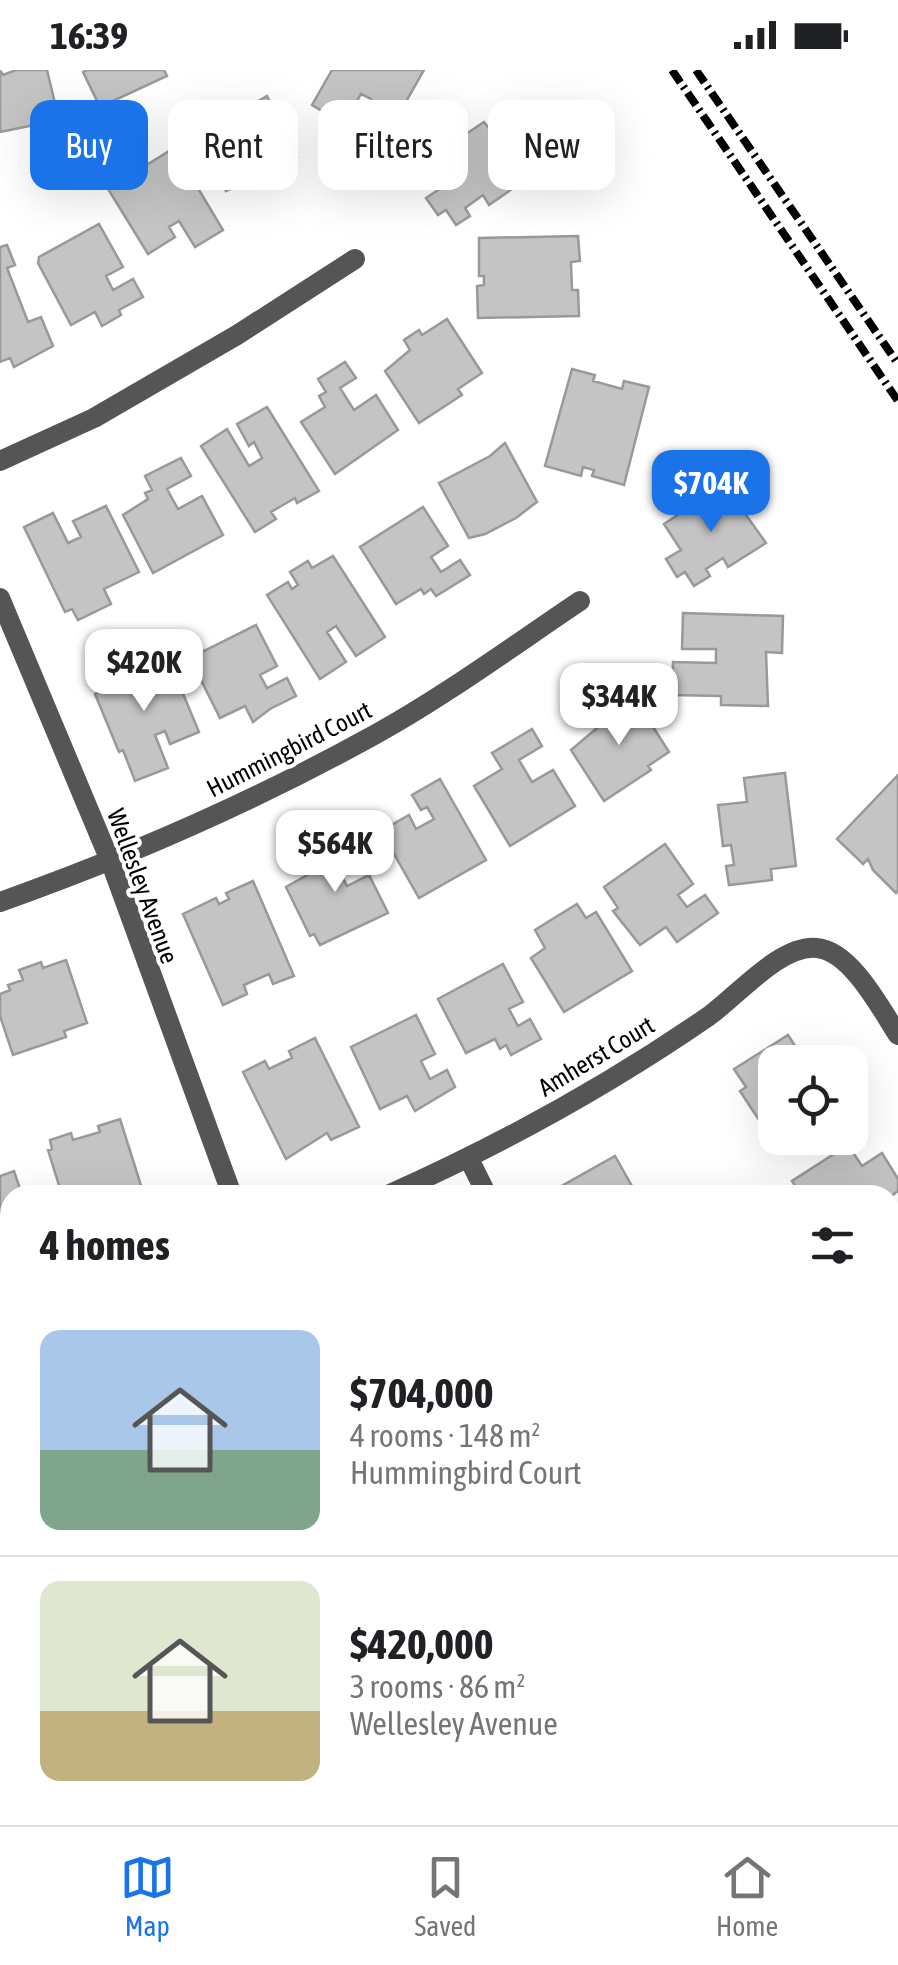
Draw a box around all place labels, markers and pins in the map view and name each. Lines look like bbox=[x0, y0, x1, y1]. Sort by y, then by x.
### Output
pin: $704K bbox=[641, 450, 781, 535]
pin: $420K bbox=[74, 629, 214, 714]
pin: $344K bbox=[549, 663, 689, 748]
pin: $564K bbox=[265, 810, 405, 895]

